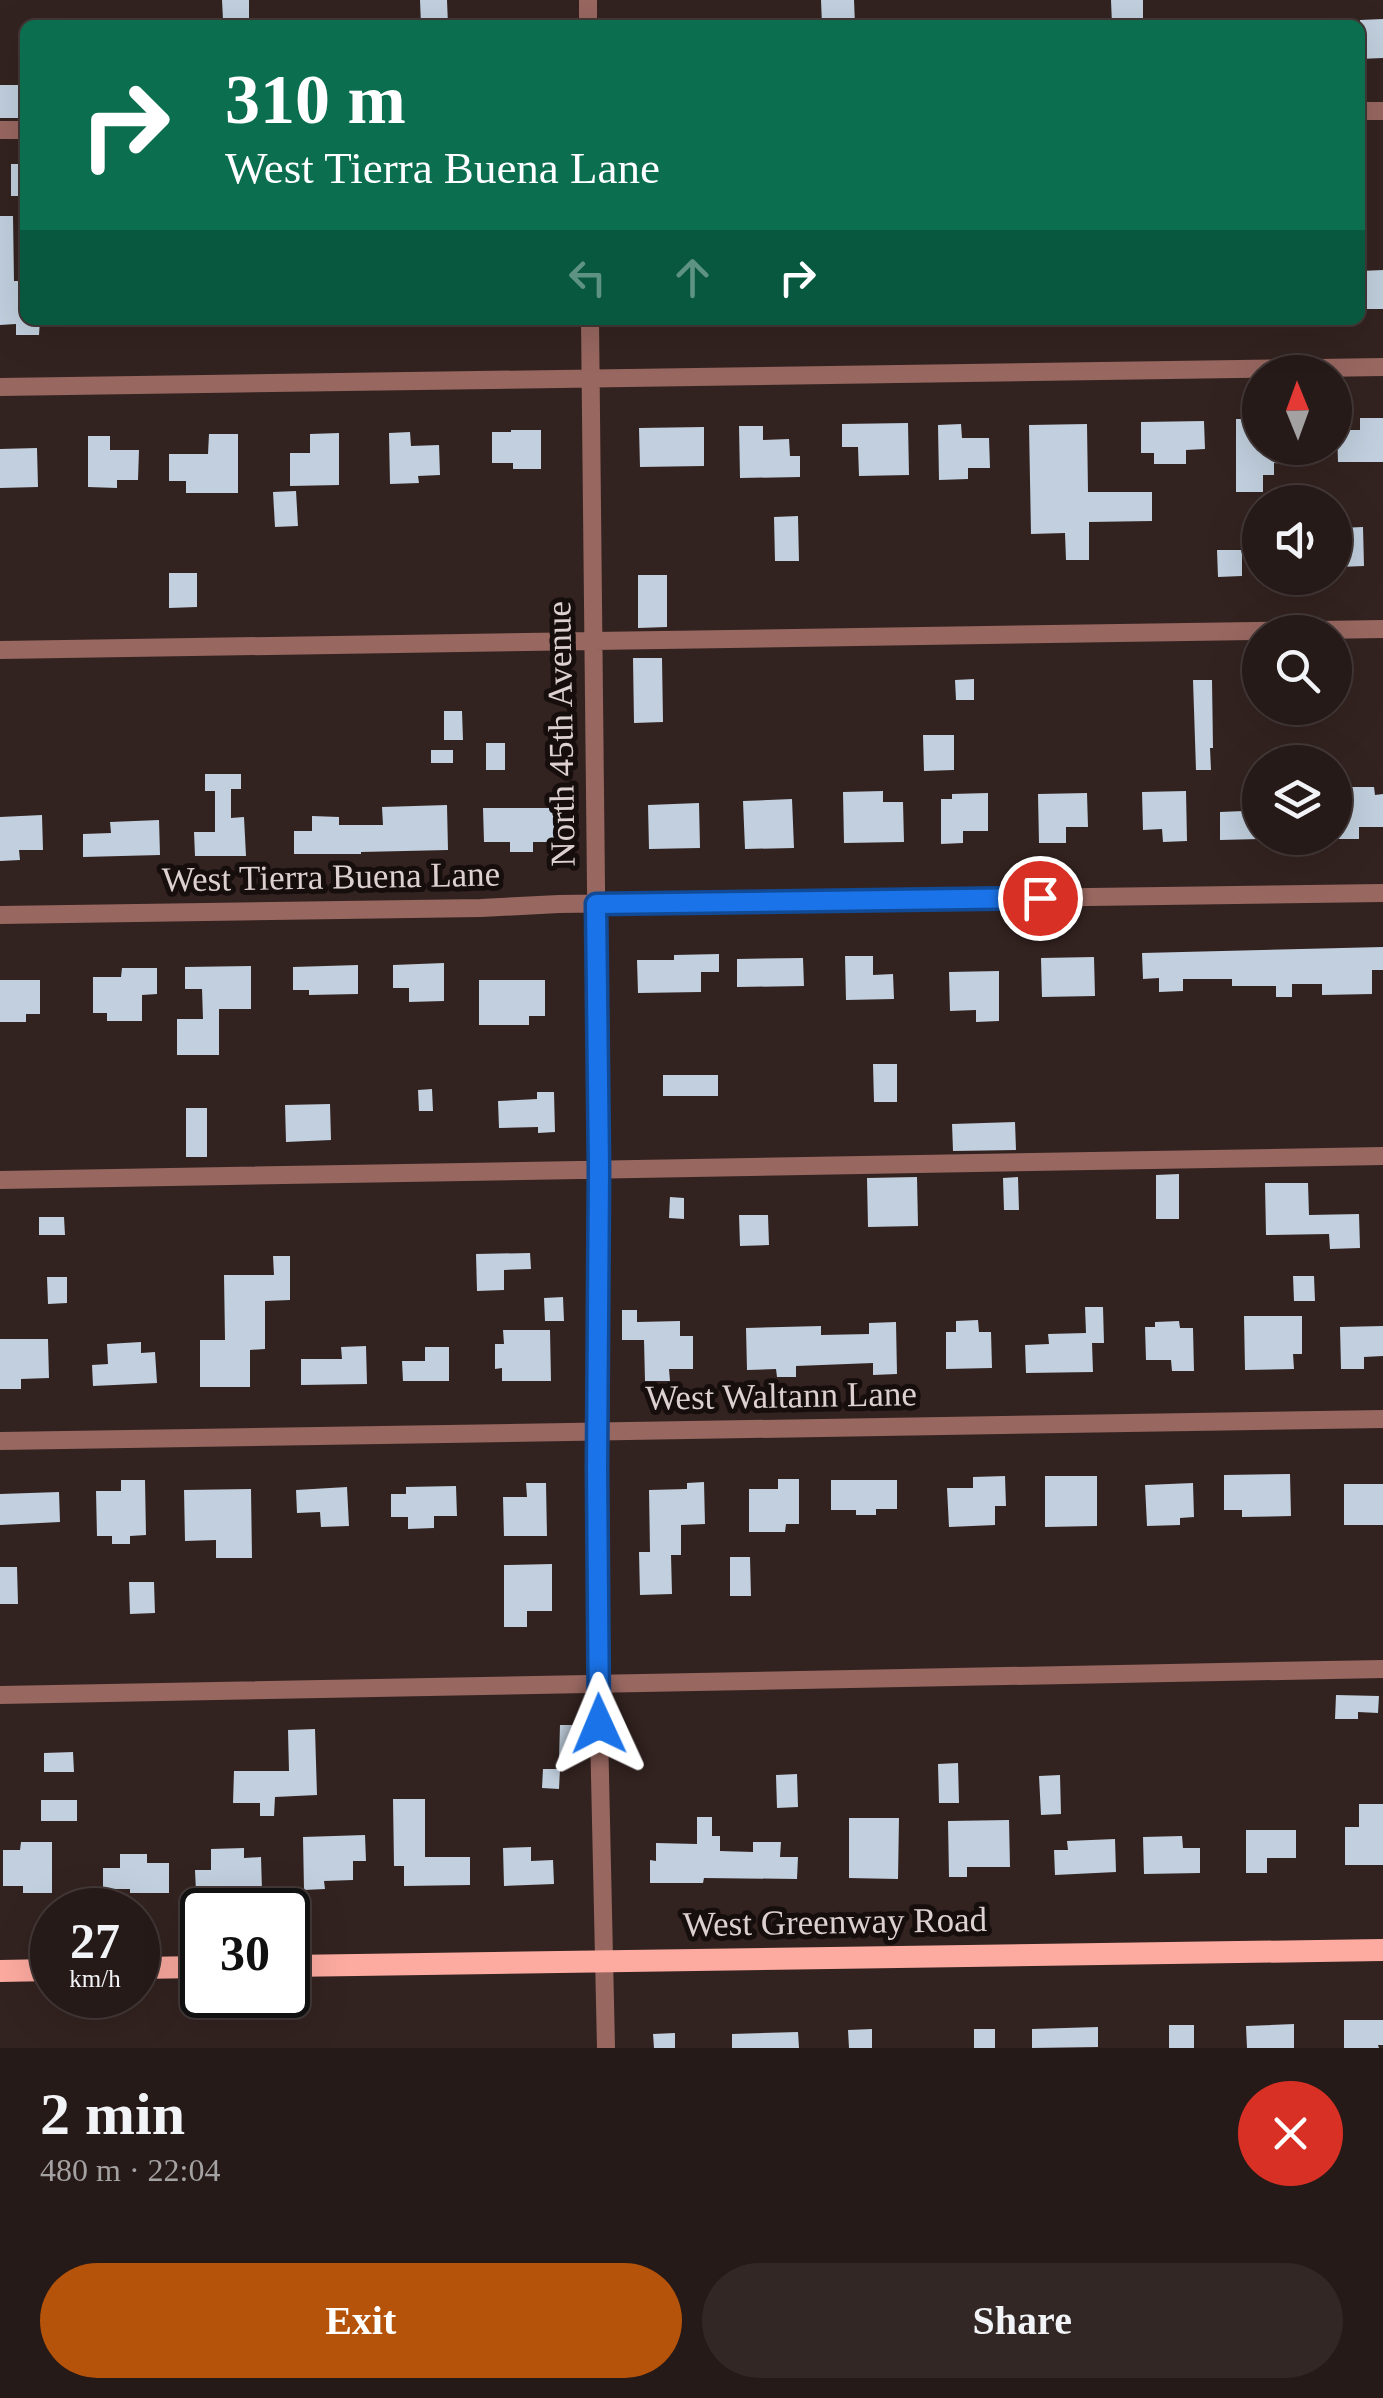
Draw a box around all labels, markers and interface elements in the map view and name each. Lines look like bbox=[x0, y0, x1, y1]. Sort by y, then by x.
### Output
icon: right bbox=[60, 60, 190, 190]
text: 310 m bbox=[225, 61, 406, 138]
text: West Tierra Buena Lane bbox=[225, 143, 660, 193]
icon: left bbox=[560, 250, 615, 305]
icon: ahead bbox=[665, 250, 720, 305]
icon: right bbox=[770, 250, 825, 305]
north arrow bbox=[1242, 355, 1352, 465]
map controls bbox=[1242, 355, 1352, 855]
button: sound bbox=[1242, 485, 1352, 595]
street label: North 45th Avenue bbox=[539, 601, 583, 867]
button: search bbox=[1242, 615, 1352, 725]
button: layers bbox=[1242, 745, 1352, 855]
street label: West Tierra Buena Lane bbox=[162, 855, 500, 899]
pin bbox=[998, 856, 1083, 941]
icon: arrive bbox=[1013, 871, 1068, 926]
street label: West Waltann Lane bbox=[645, 1374, 917, 1418]
position arrow bbox=[547, 1672, 651, 1776]
speed limit sign: 30 bbox=[180, 1888, 310, 2018]
street label: West Greenway Road bbox=[683, 1900, 988, 1944]
text: 27 bbox=[70, 1913, 120, 1969]
text: km/h bbox=[69, 1965, 121, 1992]
text: 2 min bbox=[40, 2081, 185, 2147]
button: close bbox=[1238, 2081, 1343, 2186]
text: 480 m · 22:04 bbox=[40, 2152, 220, 2188]
button: Exit bbox=[40, 2263, 682, 2378]
button: Share bbox=[702, 2263, 1343, 2378]

